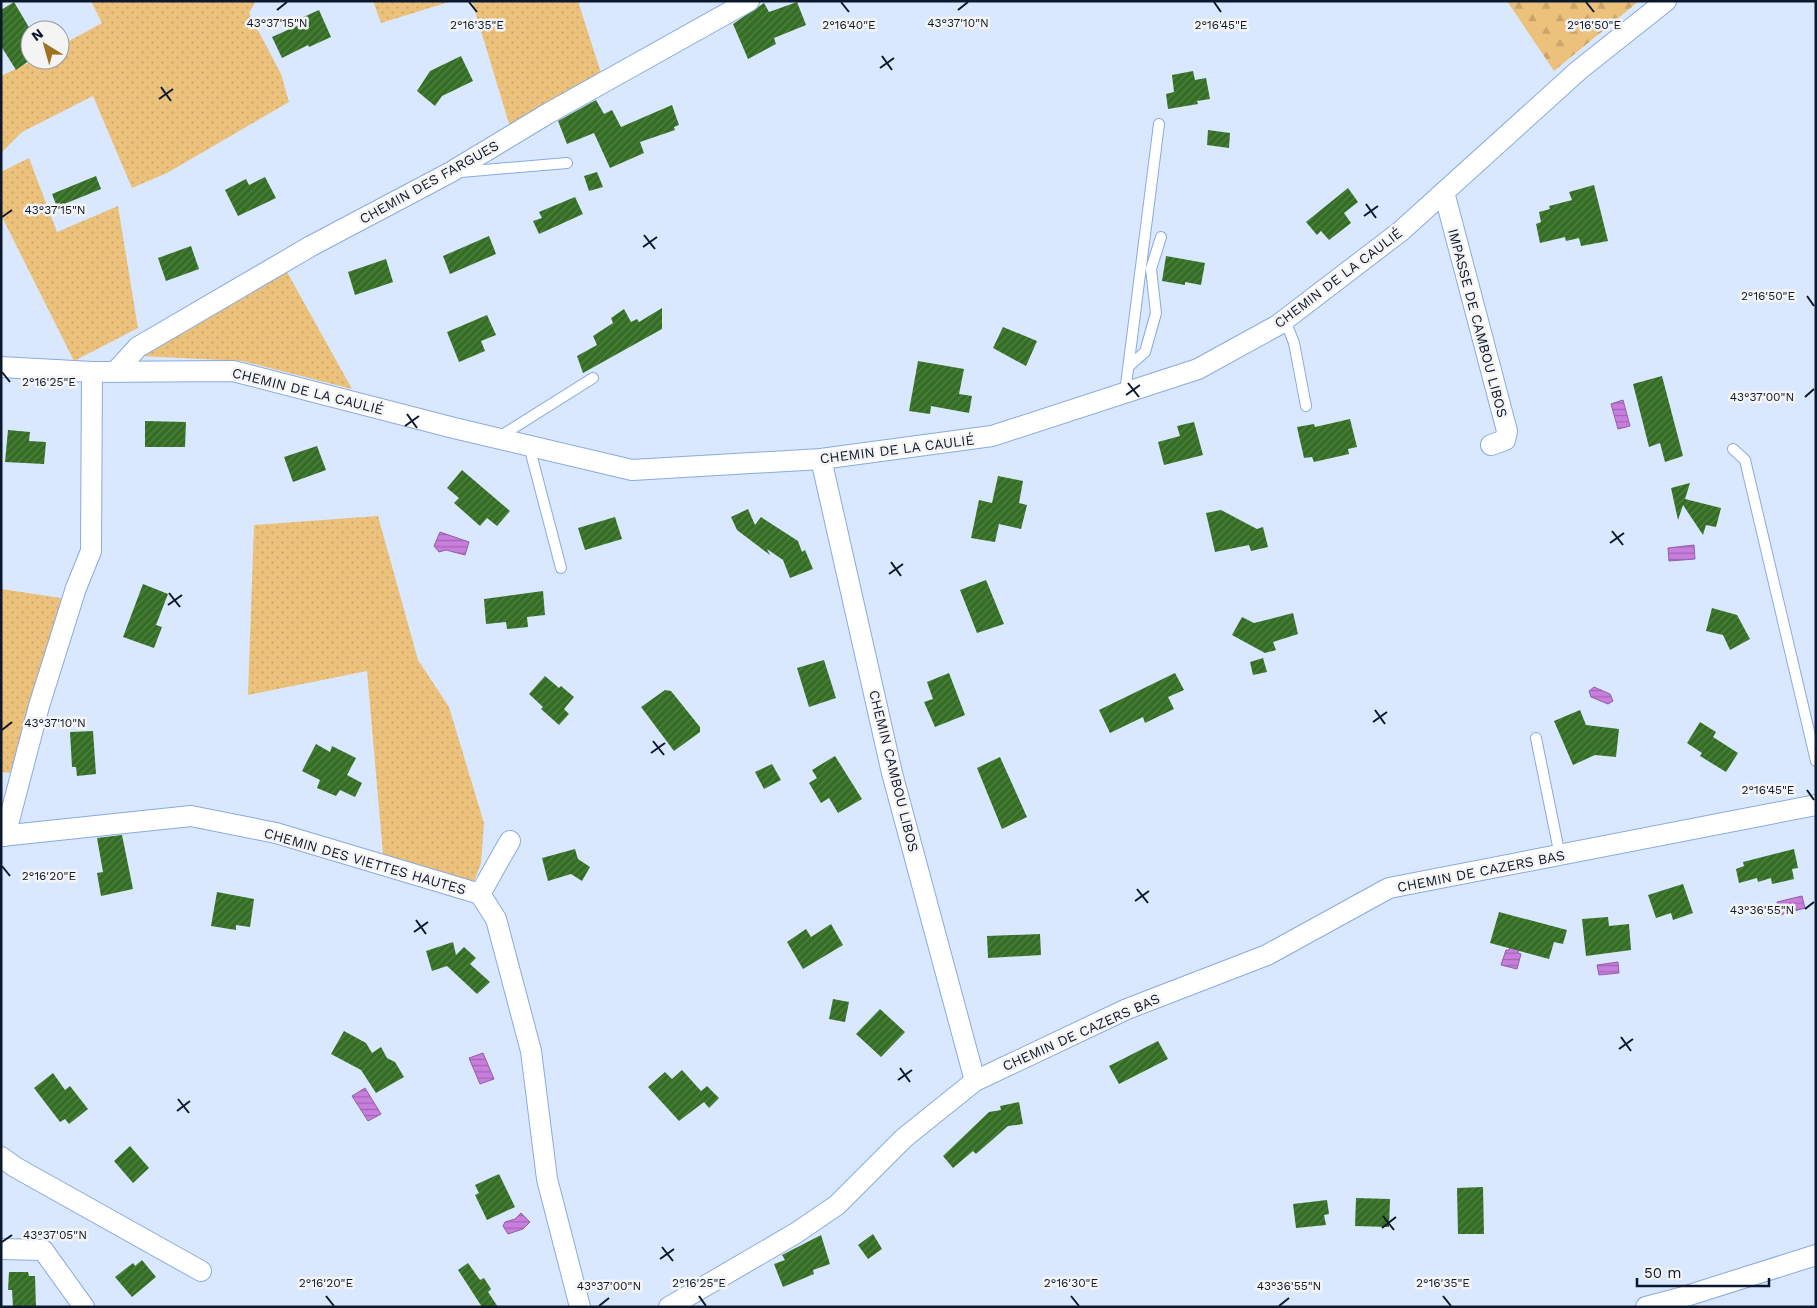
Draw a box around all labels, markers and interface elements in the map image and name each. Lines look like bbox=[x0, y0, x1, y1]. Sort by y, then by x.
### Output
text: 43°37'15"N bbox=[246, 16, 308, 30]
text: 43°37'10"N bbox=[927, 16, 989, 30]
text: 2°16'35"E bbox=[450, 18, 504, 32]
text: 2°16'40"E bbox=[822, 18, 876, 32]
text: 2°16'45"E bbox=[1194, 18, 1248, 32]
text: 2°16'50"E bbox=[1567, 18, 1621, 32]
north arrow bbox=[20, 20, 70, 70]
text: N bbox=[28, 25, 46, 44]
street label: CHEMIN DES FARGUES bbox=[357, 137, 501, 227]
text: 43°37'15"N bbox=[24, 203, 86, 217]
street label: CHEMIN DE LA CAULIÉ bbox=[1271, 225, 1405, 331]
street label: IMPASSE DE CAMBOU LIBOS bbox=[1445, 227, 1511, 419]
text: 2°16'50"E bbox=[1741, 289, 1795, 303]
street label: CHEMIN DE LA CAULIÉ bbox=[231, 364, 385, 418]
text: 2°16'25"E bbox=[22, 375, 76, 389]
text: 43°37'00"N bbox=[1730, 390, 1794, 404]
street label: CHEMIN DE LA CAULIÉ bbox=[819, 432, 975, 466]
street label: CHEMIN CAMBOU LIBOS bbox=[866, 688, 922, 854]
text: 43°37'10"N bbox=[24, 716, 86, 730]
text: 2°16'45"E bbox=[1741, 783, 1795, 797]
street label: CHEMIN DES VIETTES HAUTES bbox=[262, 824, 468, 898]
street label: CHEMIN DE CAZERS BAS bbox=[1396, 847, 1566, 895]
text: 2°16'20"E bbox=[22, 869, 76, 883]
text: 43°36'55"N bbox=[1730, 903, 1794, 917]
street label: CHEMIN DE CAZERS BAS bbox=[1000, 990, 1162, 1074]
text: 43°37'05"N bbox=[23, 1228, 87, 1242]
scale bar bbox=[1637, 1256, 1770, 1288]
text: 50 m bbox=[1644, 1264, 1681, 1282]
text: 2°16'20"E bbox=[299, 1276, 353, 1290]
text: 2°16'25"E bbox=[672, 1276, 726, 1290]
text: 2°16'30"E bbox=[1044, 1276, 1098, 1290]
text: 2°16'35"E bbox=[1416, 1276, 1470, 1290]
text: 43°37'00"N bbox=[577, 1279, 641, 1293]
text: 43°36'55"N bbox=[1257, 1279, 1321, 1293]

